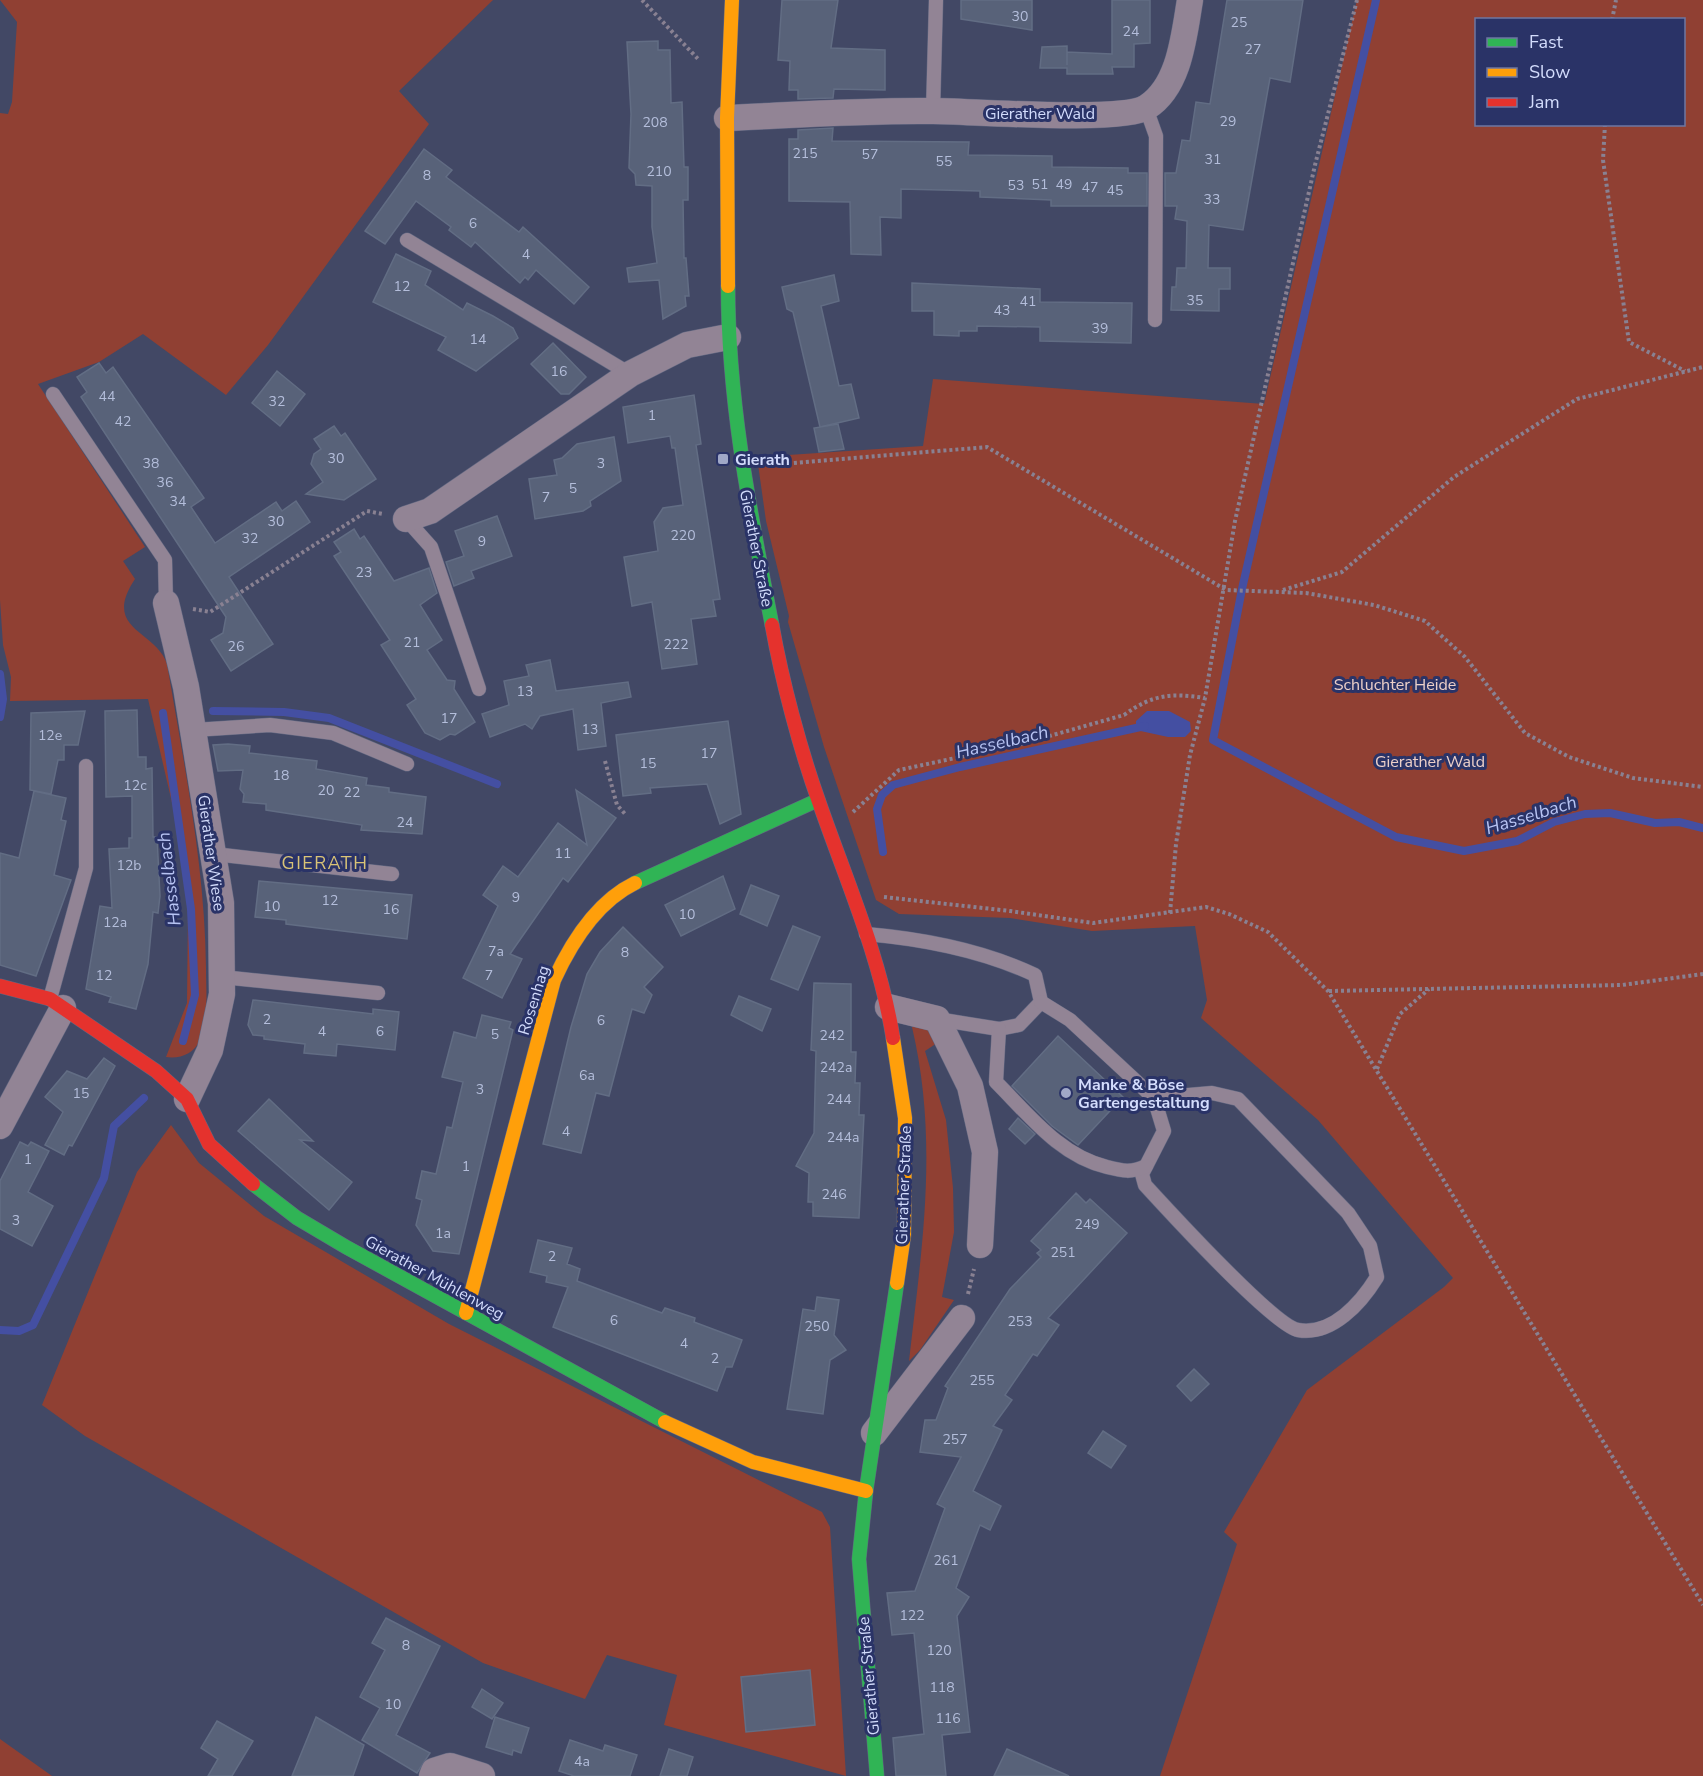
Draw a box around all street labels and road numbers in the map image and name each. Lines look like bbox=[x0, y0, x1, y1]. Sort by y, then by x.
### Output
street label: Gierather Wald bbox=[985, 103, 1095, 125]
street label: Gierather Straße bbox=[734, 488, 778, 609]
street label: Gierather Wiese bbox=[192, 794, 230, 913]
street label: Rosenhag bbox=[513, 963, 555, 1038]
street label: Gierather Straße bbox=[891, 1125, 917, 1245]
street label: Gierather Mühlenweg bbox=[361, 1230, 508, 1325]
street label: Gierather Straße bbox=[853, 1616, 885, 1736]

